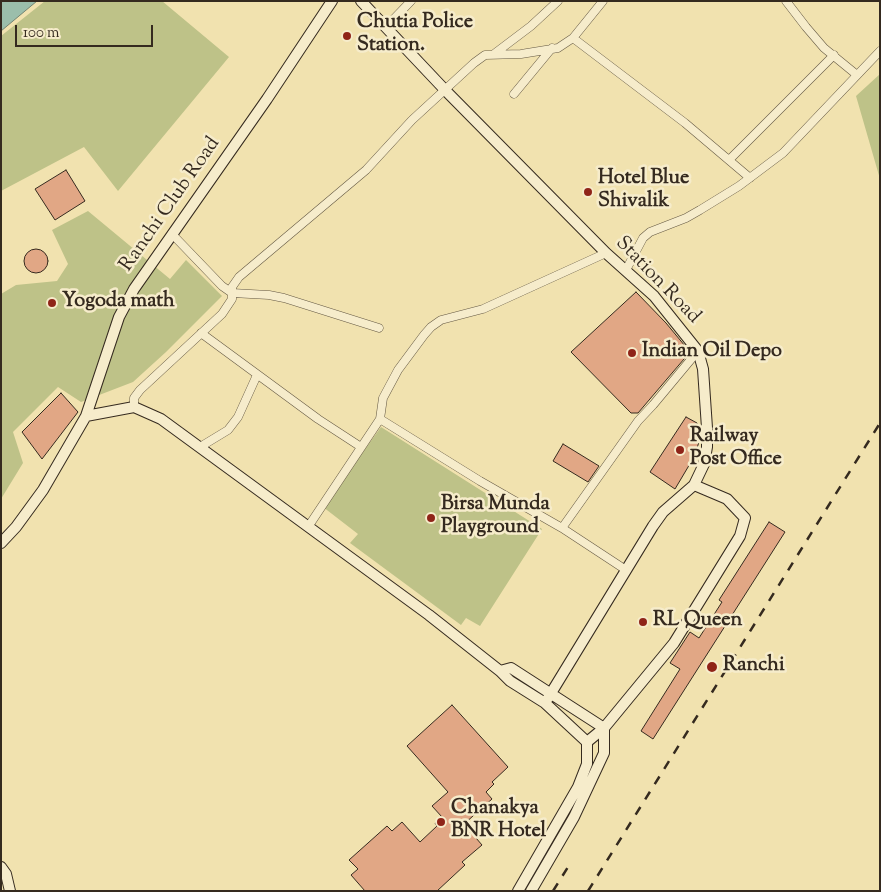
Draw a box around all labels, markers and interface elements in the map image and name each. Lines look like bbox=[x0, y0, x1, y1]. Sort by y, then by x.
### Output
place label: Chutia Police Station. bbox=[357, 12, 473, 59]
scale bar bbox=[18, 15, 155, 47]
text: 100 m bbox=[23, 23, 59, 44]
marker: Chutia Police Station. bbox=[341, 30, 353, 42]
street label: Ranchi Club Road bbox=[116, 133, 226, 277]
place label: Hotel Blue Shivalik bbox=[598, 168, 689, 215]
marker: Hotel Blue Shivalik bbox=[582, 186, 594, 198]
street label: Station Road bbox=[609, 232, 705, 330]
place label: Yogoda math bbox=[62, 291, 175, 315]
marker: Yogoda math bbox=[46, 297, 58, 309]
place label: Indian Oil Depo bbox=[642, 341, 782, 365]
marker: Indian Oil Depo bbox=[626, 347, 638, 359]
place label: Railway Post Office bbox=[690, 426, 782, 473]
marker: Railway Post Office bbox=[674, 444, 686, 456]
place label: Birsa Munda Playground bbox=[441, 494, 550, 541]
marker: Birsa Munda Playground bbox=[425, 512, 437, 524]
place label: RL Queen bbox=[653, 610, 742, 634]
marker: RL Queen bbox=[637, 616, 649, 628]
place label: Ranchi bbox=[723, 655, 785, 679]
marker: Ranchi bbox=[705, 660, 719, 674]
place label: Chanakya BNR Hotel bbox=[451, 798, 546, 845]
marker: Chanakya BNR Hotel bbox=[435, 816, 447, 828]

